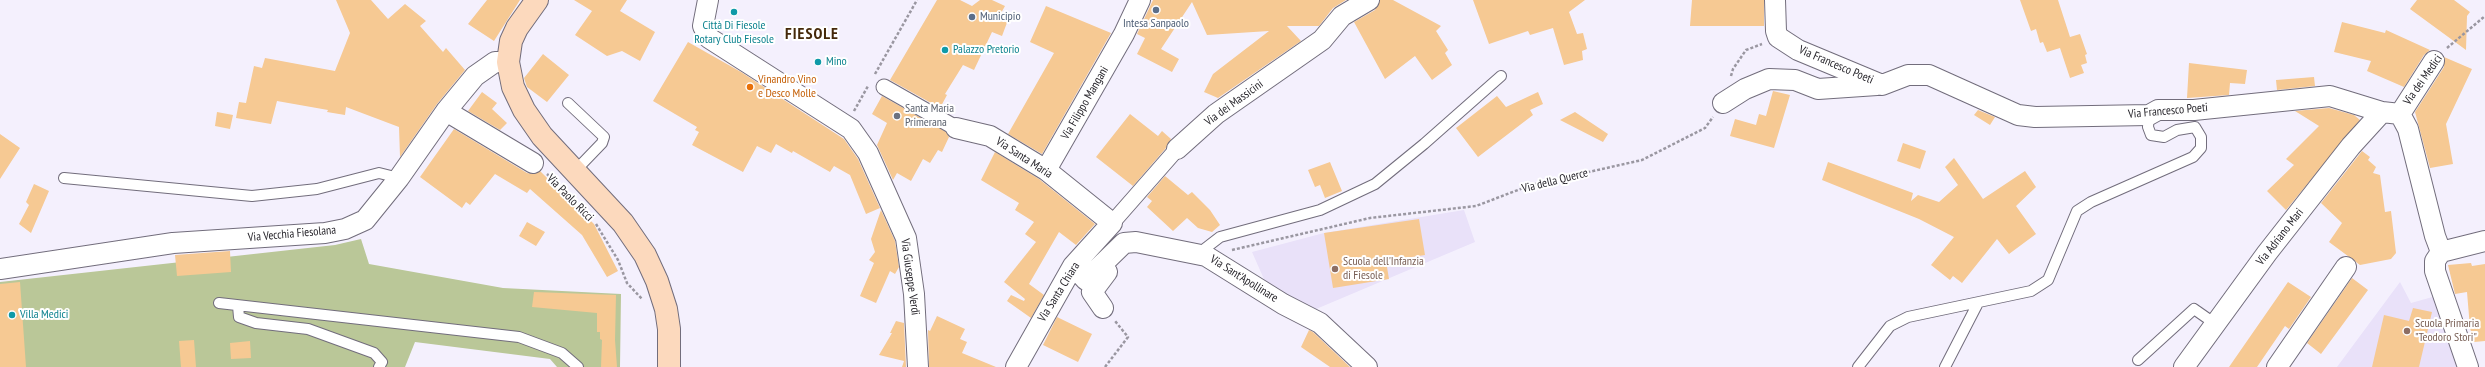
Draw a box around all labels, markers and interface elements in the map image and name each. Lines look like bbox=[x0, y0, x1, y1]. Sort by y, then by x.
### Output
marker: Intesa Sanpaolo bbox=[1151, 5, 1161, 15]
marker: Città Di Fiesole Rotary Club Fiesole bbox=[729, 7, 739, 17]
place label: Municipio bbox=[980, 10, 1021, 24]
marker: Municipio bbox=[967, 12, 977, 22]
place label: Intesa Sanpaolo bbox=[1123, 17, 1189, 31]
place label: Città Di Fiesole Rotary Club Fiesole bbox=[694, 19, 774, 47]
district label: FIESOLE bbox=[785, 24, 839, 44]
place label: Palazzo Pretorio bbox=[953, 43, 1020, 57]
street label: Via Francesco Poeti bbox=[1796, 43, 1876, 87]
marker: Palazzo Pretorio bbox=[940, 45, 950, 55]
street label: Via dei Medici bbox=[2400, 52, 2446, 108]
place label: Mino bbox=[826, 55, 847, 69]
marker: Mino bbox=[813, 57, 823, 67]
street label: Via Filippo Mangani bbox=[1058, 64, 1112, 142]
place label: Vinandro Vino e Desco Molle bbox=[758, 73, 816, 101]
street label: Via dei Massicini bbox=[1202, 77, 1266, 129]
marker: Vinandro Vino e Desco Molle bbox=[745, 82, 755, 92]
street label: Via Francesco Poeti bbox=[2128, 100, 2208, 122]
place label: Santa Maria Primerana bbox=[905, 102, 954, 130]
marker: Santa Maria Primerana bbox=[892, 111, 902, 121]
street label: Via Santa Maria bbox=[993, 134, 1055, 182]
street label: Via della Querce bbox=[1520, 166, 1590, 196]
street label: Via Paolo Ricci bbox=[544, 172, 596, 224]
street label: Via Adriano Mari bbox=[2253, 206, 2307, 268]
street label: Via Vecchia Fiesolana bbox=[247, 223, 337, 245]
street label: Via Giuseppe Verdi bbox=[897, 238, 923, 316]
street label: Via Sant'Apollinare bbox=[1207, 252, 1281, 306]
place label: Scuola dell'Infanzia di Fiesole bbox=[1343, 255, 1424, 283]
street label: Via Santa Chiara bbox=[1035, 260, 1083, 324]
marker: Scuola dell'Infanzia di Fiesole bbox=[1330, 264, 1340, 274]
place label: Villa Medici bbox=[20, 308, 68, 322]
marker: Villa Medici bbox=[7, 310, 17, 320]
place label: Scuola Primaria "Teodoro Stori" bbox=[2415, 317, 2479, 345]
marker: Scuola Primaria "Teodoro Stori" bbox=[2402, 326, 2412, 336]

